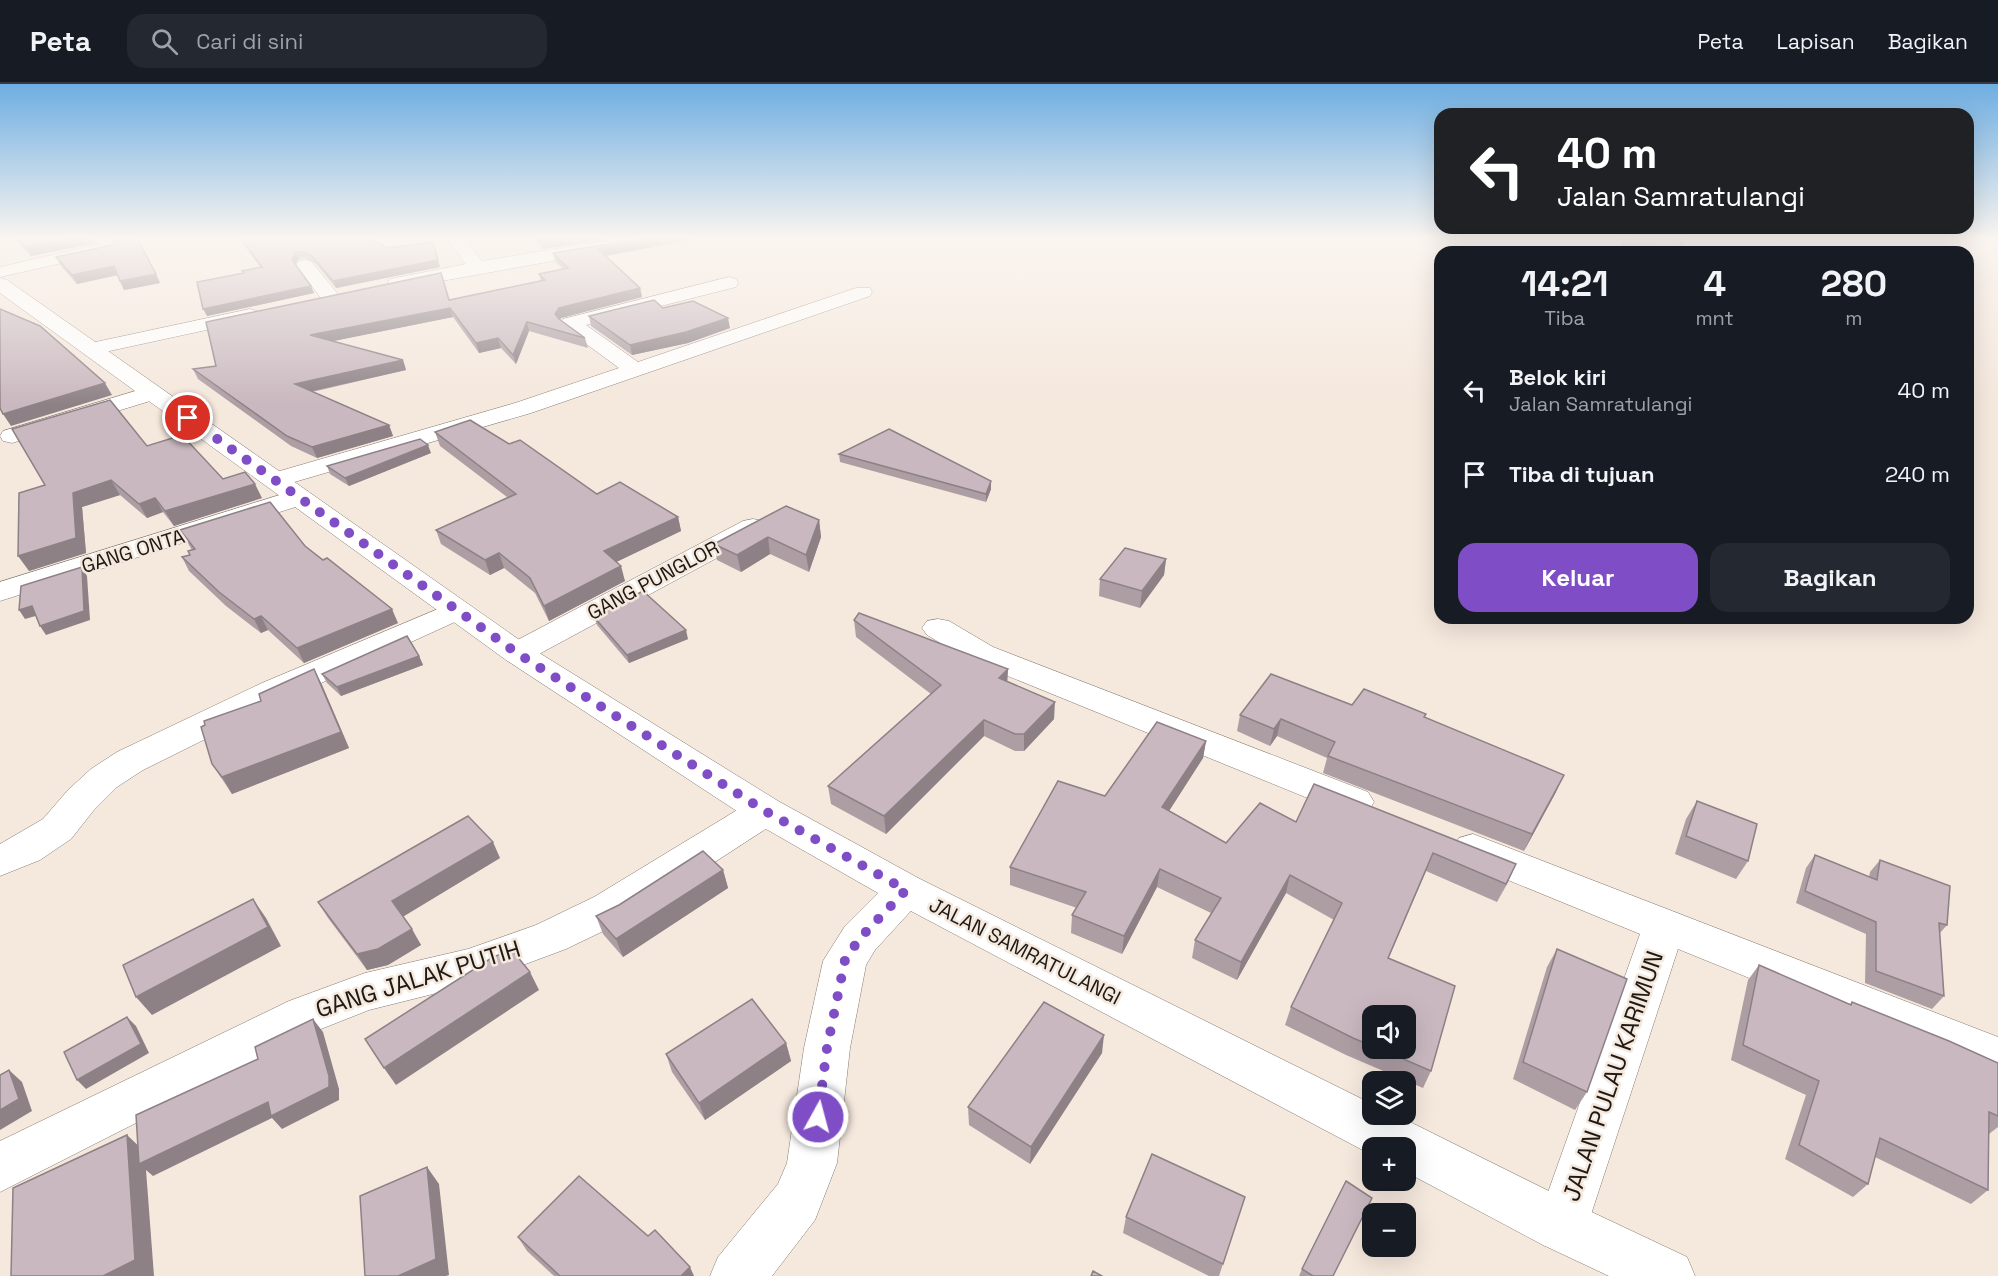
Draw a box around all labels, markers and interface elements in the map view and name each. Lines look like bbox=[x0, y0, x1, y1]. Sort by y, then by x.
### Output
search box bbox=[127, 14, 547, 68]
text: Peta bbox=[30, 23, 91, 59]
icon: search bbox=[148, 25, 181, 58]
text: Cari di sini bbox=[196, 27, 303, 55]
text: Peta bbox=[1698, 28, 1744, 55]
text: Lapisan bbox=[1777, 28, 1855, 55]
text: Bagikan bbox=[1888, 28, 1968, 55]
text: 40 m bbox=[1557, 127, 1657, 180]
icon: left bbox=[1458, 132, 1536, 210]
text: Jalan Samratulangi bbox=[1557, 179, 1805, 214]
text: 14:21 bbox=[1521, 261, 1608, 307]
text: 4 bbox=[1703, 261, 1726, 307]
text: 280 bbox=[1821, 261, 1887, 307]
text: Tiba bbox=[1544, 305, 1585, 331]
text: mnt bbox=[1695, 305, 1734, 331]
text: m bbox=[1845, 305, 1862, 331]
text: Belok kiri bbox=[1509, 363, 1606, 391]
icon: left bbox=[1458, 374, 1491, 407]
text: 40 m bbox=[1898, 376, 1950, 404]
text: Jalan Samratulangi bbox=[1509, 391, 1693, 417]
pin bbox=[162, 392, 213, 443]
icon: arrive bbox=[171, 401, 204, 434]
icon: arrive bbox=[1458, 458, 1491, 491]
text: Tiba di tujuan bbox=[1509, 460, 1655, 488]
text: 240 m bbox=[1885, 460, 1950, 488]
street label: GANG ONTA bbox=[78, 523, 188, 579]
street label: GANG PUNGLOR bbox=[583, 534, 723, 626]
button: Keluar bbox=[1458, 543, 1698, 612]
button: Bagikan bbox=[1710, 543, 1950, 612]
street label: JALAN SAMRATULANGI bbox=[925, 891, 1125, 1011]
street label: GANG JALAK PUTIH bbox=[312, 933, 524, 1024]
street label: JALAN PULAU KARIMUN bbox=[1555, 947, 1670, 1205]
map controls bbox=[1362, 1005, 1416, 1257]
button: sound bbox=[1362, 1005, 1416, 1059]
button: layers bbox=[1362, 1071, 1416, 1125]
position arrow bbox=[786, 1085, 850, 1149]
button: + bbox=[1362, 1137, 1416, 1191]
button: − bbox=[1362, 1203, 1416, 1257]

